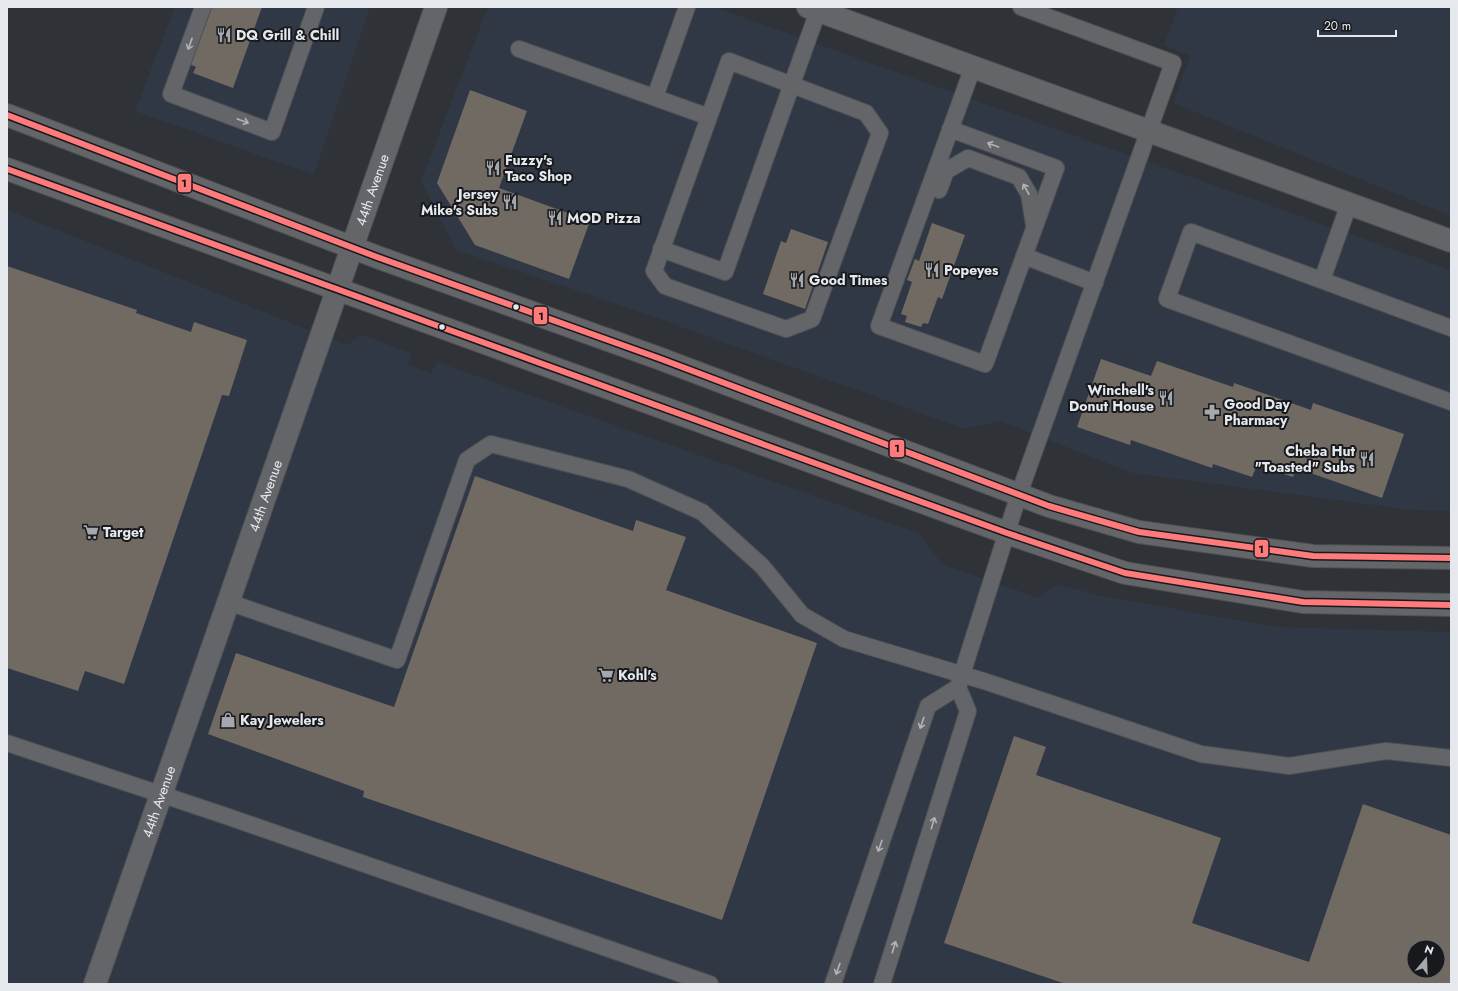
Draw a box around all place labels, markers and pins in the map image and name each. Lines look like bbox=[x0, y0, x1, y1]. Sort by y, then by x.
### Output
place label: DQ Grill & Chill bbox=[236, 25, 339, 45]
restaurant icon: DQ Grill & Chill bbox=[215, 26, 233, 44]
place label: Fuzzy's Taco Shop bbox=[505, 150, 572, 186]
restaurant icon: Fuzzy's Taco Shop bbox=[484, 159, 502, 177]
place label: Jersey Mike's Subs bbox=[421, 184, 499, 220]
restaurant icon: Jersey Mike's Subs bbox=[501, 193, 519, 211]
place label: MOD Pizza bbox=[567, 208, 641, 228]
restaurant icon: MOD Pizza bbox=[546, 209, 564, 227]
place label: Popeyes bbox=[944, 260, 999, 280]
restaurant icon: Popeyes bbox=[923, 261, 941, 279]
place label: Good Times bbox=[809, 270, 888, 290]
restaurant icon: Good Times bbox=[788, 271, 806, 289]
unlabelled marker bbox=[511, 302, 521, 312]
unlabelled marker bbox=[437, 322, 447, 332]
place label: Winchell's Donut House bbox=[1069, 380, 1155, 416]
restaurant icon: Winchell's Donut House bbox=[1157, 389, 1175, 407]
place label: Good Day Pharmacy bbox=[1224, 394, 1290, 430]
pharmacy icon: Good Day Pharmacy bbox=[1203, 403, 1221, 421]
place label: Cheba Hut "Toasted" Subs bbox=[1255, 441, 1356, 477]
restaurant icon: Cheba Hut "Toasted" Subs bbox=[1358, 450, 1376, 468]
place label: Target bbox=[103, 522, 144, 542]
supermarket icon: Target bbox=[82, 523, 100, 541]
place label: Kohl's bbox=[618, 665, 657, 685]
supermarket icon: Kohl's bbox=[597, 666, 615, 684]
place label: Kay Jewelers bbox=[240, 710, 324, 730]
shop icon: Kay Jewelers bbox=[219, 711, 237, 729]

